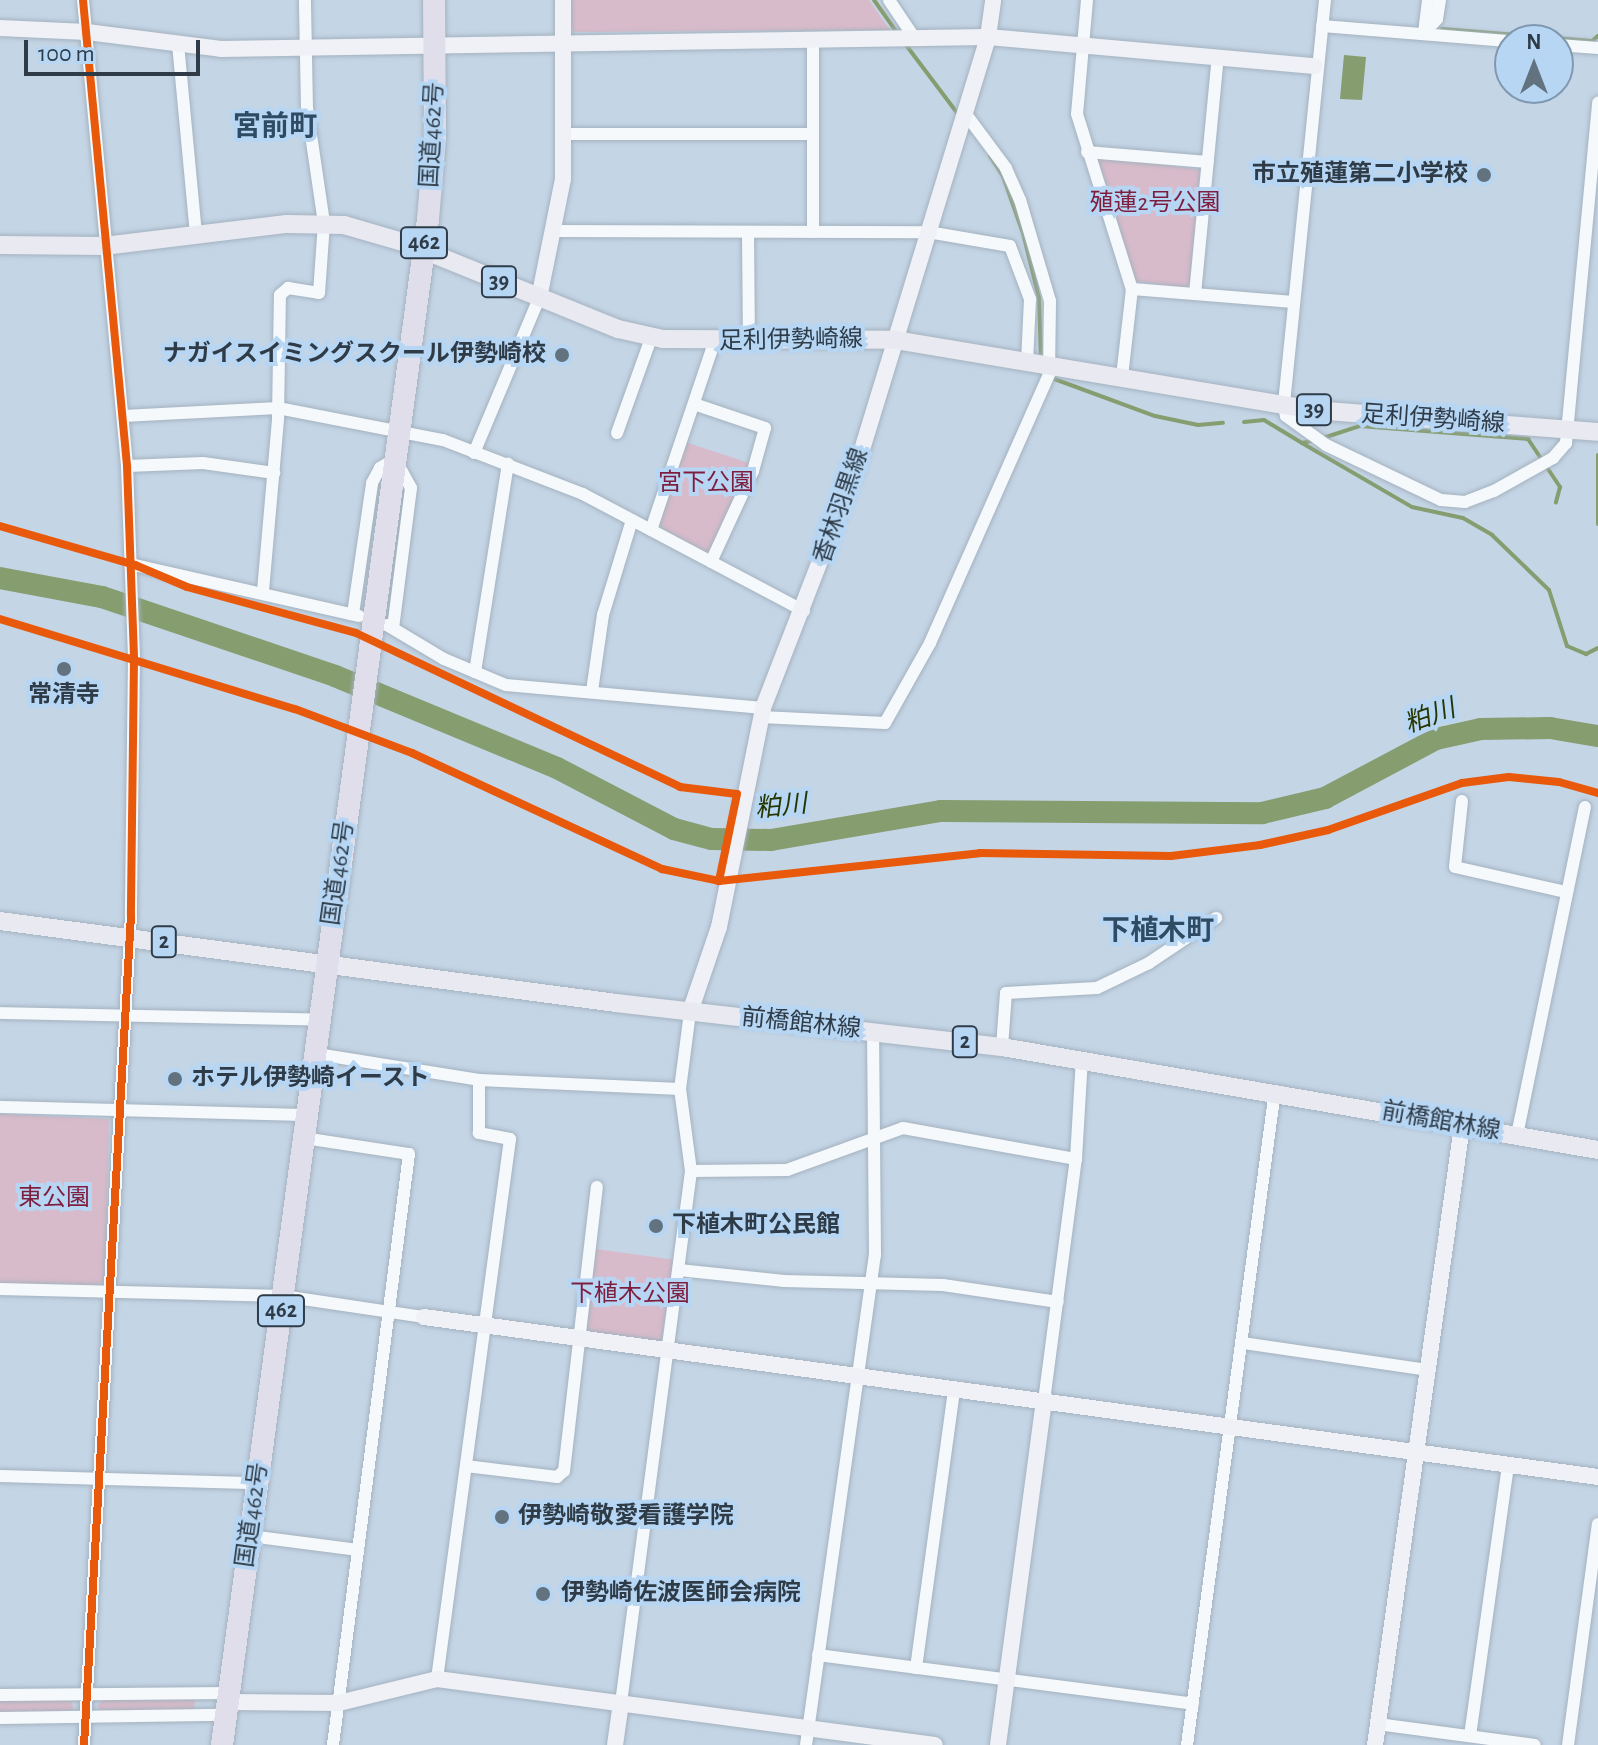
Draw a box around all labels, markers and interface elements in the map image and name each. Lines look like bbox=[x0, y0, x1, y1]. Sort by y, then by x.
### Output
scale bar bbox=[28, 24, 204, 74]
north arrow bbox=[1494, 24, 1574, 104]
text: N bbox=[1526, 31, 1542, 53]
text: 100 m bbox=[38, 42, 95, 66]
street label: 国道462号 bbox=[416, 81, 450, 189]
district label: 宮前町 bbox=[233, 110, 317, 144]
place label: 市立殖蓮第二小学校 bbox=[1252, 161, 1468, 189]
marker: 市立殖蓮第二小学校 bbox=[1475, 166, 1493, 184]
park label: 殖蓮2号公園 bbox=[1090, 190, 1220, 218]
road number: 462 bbox=[398, 225, 450, 261]
road number: 39 bbox=[479, 264, 519, 300]
street label: 足利伊勢崎線 bbox=[719, 325, 863, 357]
place label: ナガイスイミングスクール伊勢崎校 bbox=[162, 341, 546, 369]
marker: ナガイスイミングスクール伊勢崎校 bbox=[553, 346, 571, 364]
road number: 39 bbox=[1294, 392, 1334, 428]
street label: 足利伊勢崎線 bbox=[1360, 401, 1506, 439]
street label: 香林羽黒線 bbox=[809, 445, 875, 567]
park label: 宮下公園 bbox=[658, 470, 754, 498]
marker: 常清寺 bbox=[55, 660, 73, 678]
place label: 常清寺 bbox=[28, 682, 100, 710]
water label: 粕川 bbox=[1400, 693, 1460, 741]
water label: 粕川 bbox=[754, 789, 808, 825]
street label: 国道462号 bbox=[317, 819, 361, 927]
district label: 下植木町 bbox=[1102, 914, 1214, 948]
road number: 2 bbox=[150, 924, 178, 960]
street label: 前橋館林線 bbox=[740, 1003, 862, 1045]
road number: 2 bbox=[951, 1024, 979, 1060]
place label: ホテル伊勢崎イースト bbox=[191, 1065, 431, 1093]
marker: ホテル伊勢崎イースト bbox=[166, 1070, 184, 1088]
street label: 前橋館林線 bbox=[1379, 1097, 1503, 1147]
park label: 東公園 bbox=[18, 1185, 90, 1213]
place label: 下植木町公民館 bbox=[672, 1212, 840, 1240]
marker: 下植木町公民館 bbox=[647, 1217, 665, 1235]
park label: 下植木公園 bbox=[570, 1281, 690, 1309]
road number: 462 bbox=[255, 1293, 307, 1329]
street label: 国道462号 bbox=[231, 1461, 275, 1569]
place label: 伊勢崎敬愛看護学院 bbox=[518, 1503, 734, 1531]
marker: 伊勢崎敬愛看護学院 bbox=[493, 1508, 511, 1526]
place label: 伊勢崎佐波医師会病院 bbox=[561, 1580, 801, 1608]
marker: 伊勢崎佐波医師会病院 bbox=[532, 1583, 554, 1605]

